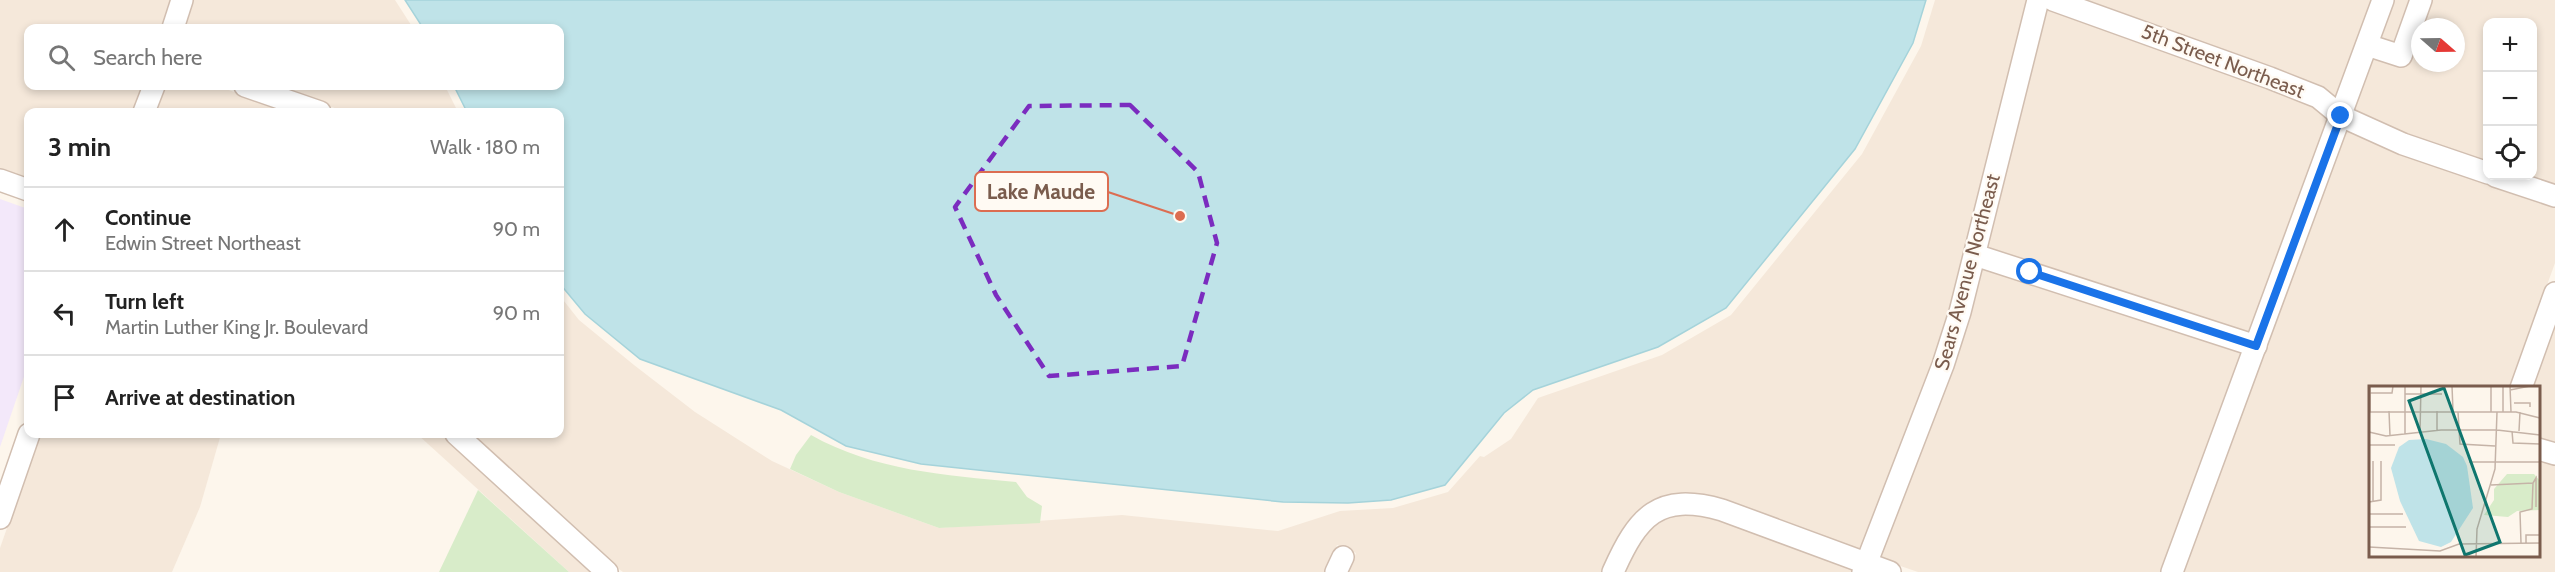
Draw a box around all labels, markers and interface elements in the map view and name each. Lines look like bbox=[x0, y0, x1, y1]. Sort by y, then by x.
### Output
north arrow bbox=[2411, 18, 2465, 72]
map controls bbox=[2483, 18, 2537, 180]
button: + bbox=[2483, 18, 2537, 72]
street label: 5th Street Northeast bbox=[2138, 19, 2308, 103]
search box bbox=[24, 24, 564, 90]
icon: search bbox=[45, 41, 78, 74]
text: Search here bbox=[93, 44, 202, 71]
button: − bbox=[2483, 72, 2537, 126]
route end bbox=[2327, 102, 2353, 128]
button: locate bbox=[2483, 126, 2537, 180]
text: 3 min bbox=[48, 131, 111, 163]
text: Walk · 180 m bbox=[430, 135, 540, 159]
street label: Sears Avenue Northeast bbox=[1929, 171, 2005, 373]
callout: Lake Maude bbox=[975, 172, 1108, 211]
text: Lake Maude bbox=[987, 179, 1095, 204]
text: Continue bbox=[105, 204, 191, 231]
icon: ahead bbox=[48, 213, 81, 246]
text: 90 m bbox=[493, 217, 540, 241]
text: Edwin Street Northeast bbox=[105, 231, 301, 255]
route start bbox=[2016, 258, 2042, 284]
text: Turn left bbox=[105, 288, 184, 315]
icon: left bbox=[48, 297, 81, 330]
text: 90 m bbox=[493, 301, 540, 325]
text: Martin Luther King Jr. Boulevard bbox=[105, 315, 368, 339]
icon: arrive bbox=[48, 381, 81, 414]
text: Arrive at destination bbox=[105, 384, 295, 411]
inset map bbox=[2369, 386, 2540, 557]

